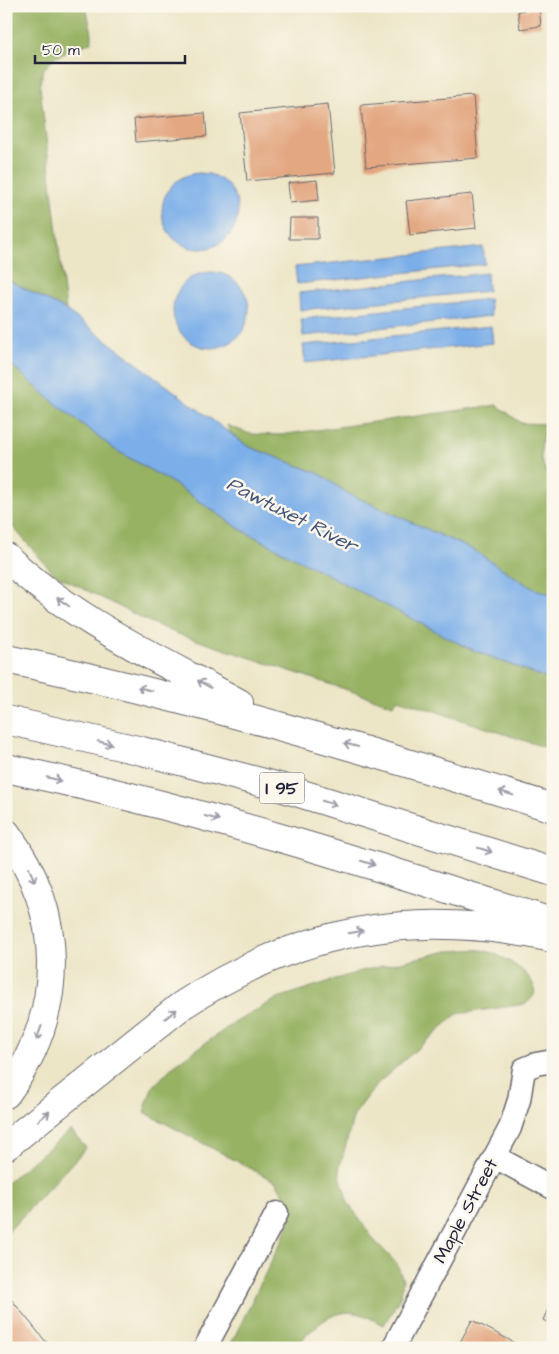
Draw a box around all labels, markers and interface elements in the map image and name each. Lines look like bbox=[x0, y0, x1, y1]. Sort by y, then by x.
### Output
scale bar bbox=[35, 32, 185, 64]
text: 50 m bbox=[42, 40, 80, 61]
water label: Pawtuxet River bbox=[222, 470, 364, 561]
one-way arrow bbox=[56, 597, 70, 607]
one-way arrow bbox=[197, 678, 211, 688]
one-way arrow bbox=[138, 684, 154, 694]
one-way arrow bbox=[97, 739, 113, 748]
one-way arrow bbox=[343, 740, 359, 750]
road number: I 95 bbox=[260, 772, 304, 804]
one-way arrow bbox=[45, 775, 61, 784]
one-way arrow bbox=[499, 788, 515, 797]
one-way arrow bbox=[321, 799, 337, 808]
one-way arrow bbox=[203, 814, 219, 823]
one-way arrow bbox=[477, 846, 493, 856]
one-way arrow bbox=[359, 859, 375, 869]
one-way arrow bbox=[27, 867, 37, 882]
one-way arrow bbox=[348, 926, 364, 936]
one-way arrow bbox=[164, 1009, 178, 1019]
one-way arrow bbox=[34, 1025, 43, 1040]
one-way arrow bbox=[37, 1110, 50, 1121]
street label: Maple Street bbox=[427, 1153, 505, 1268]

